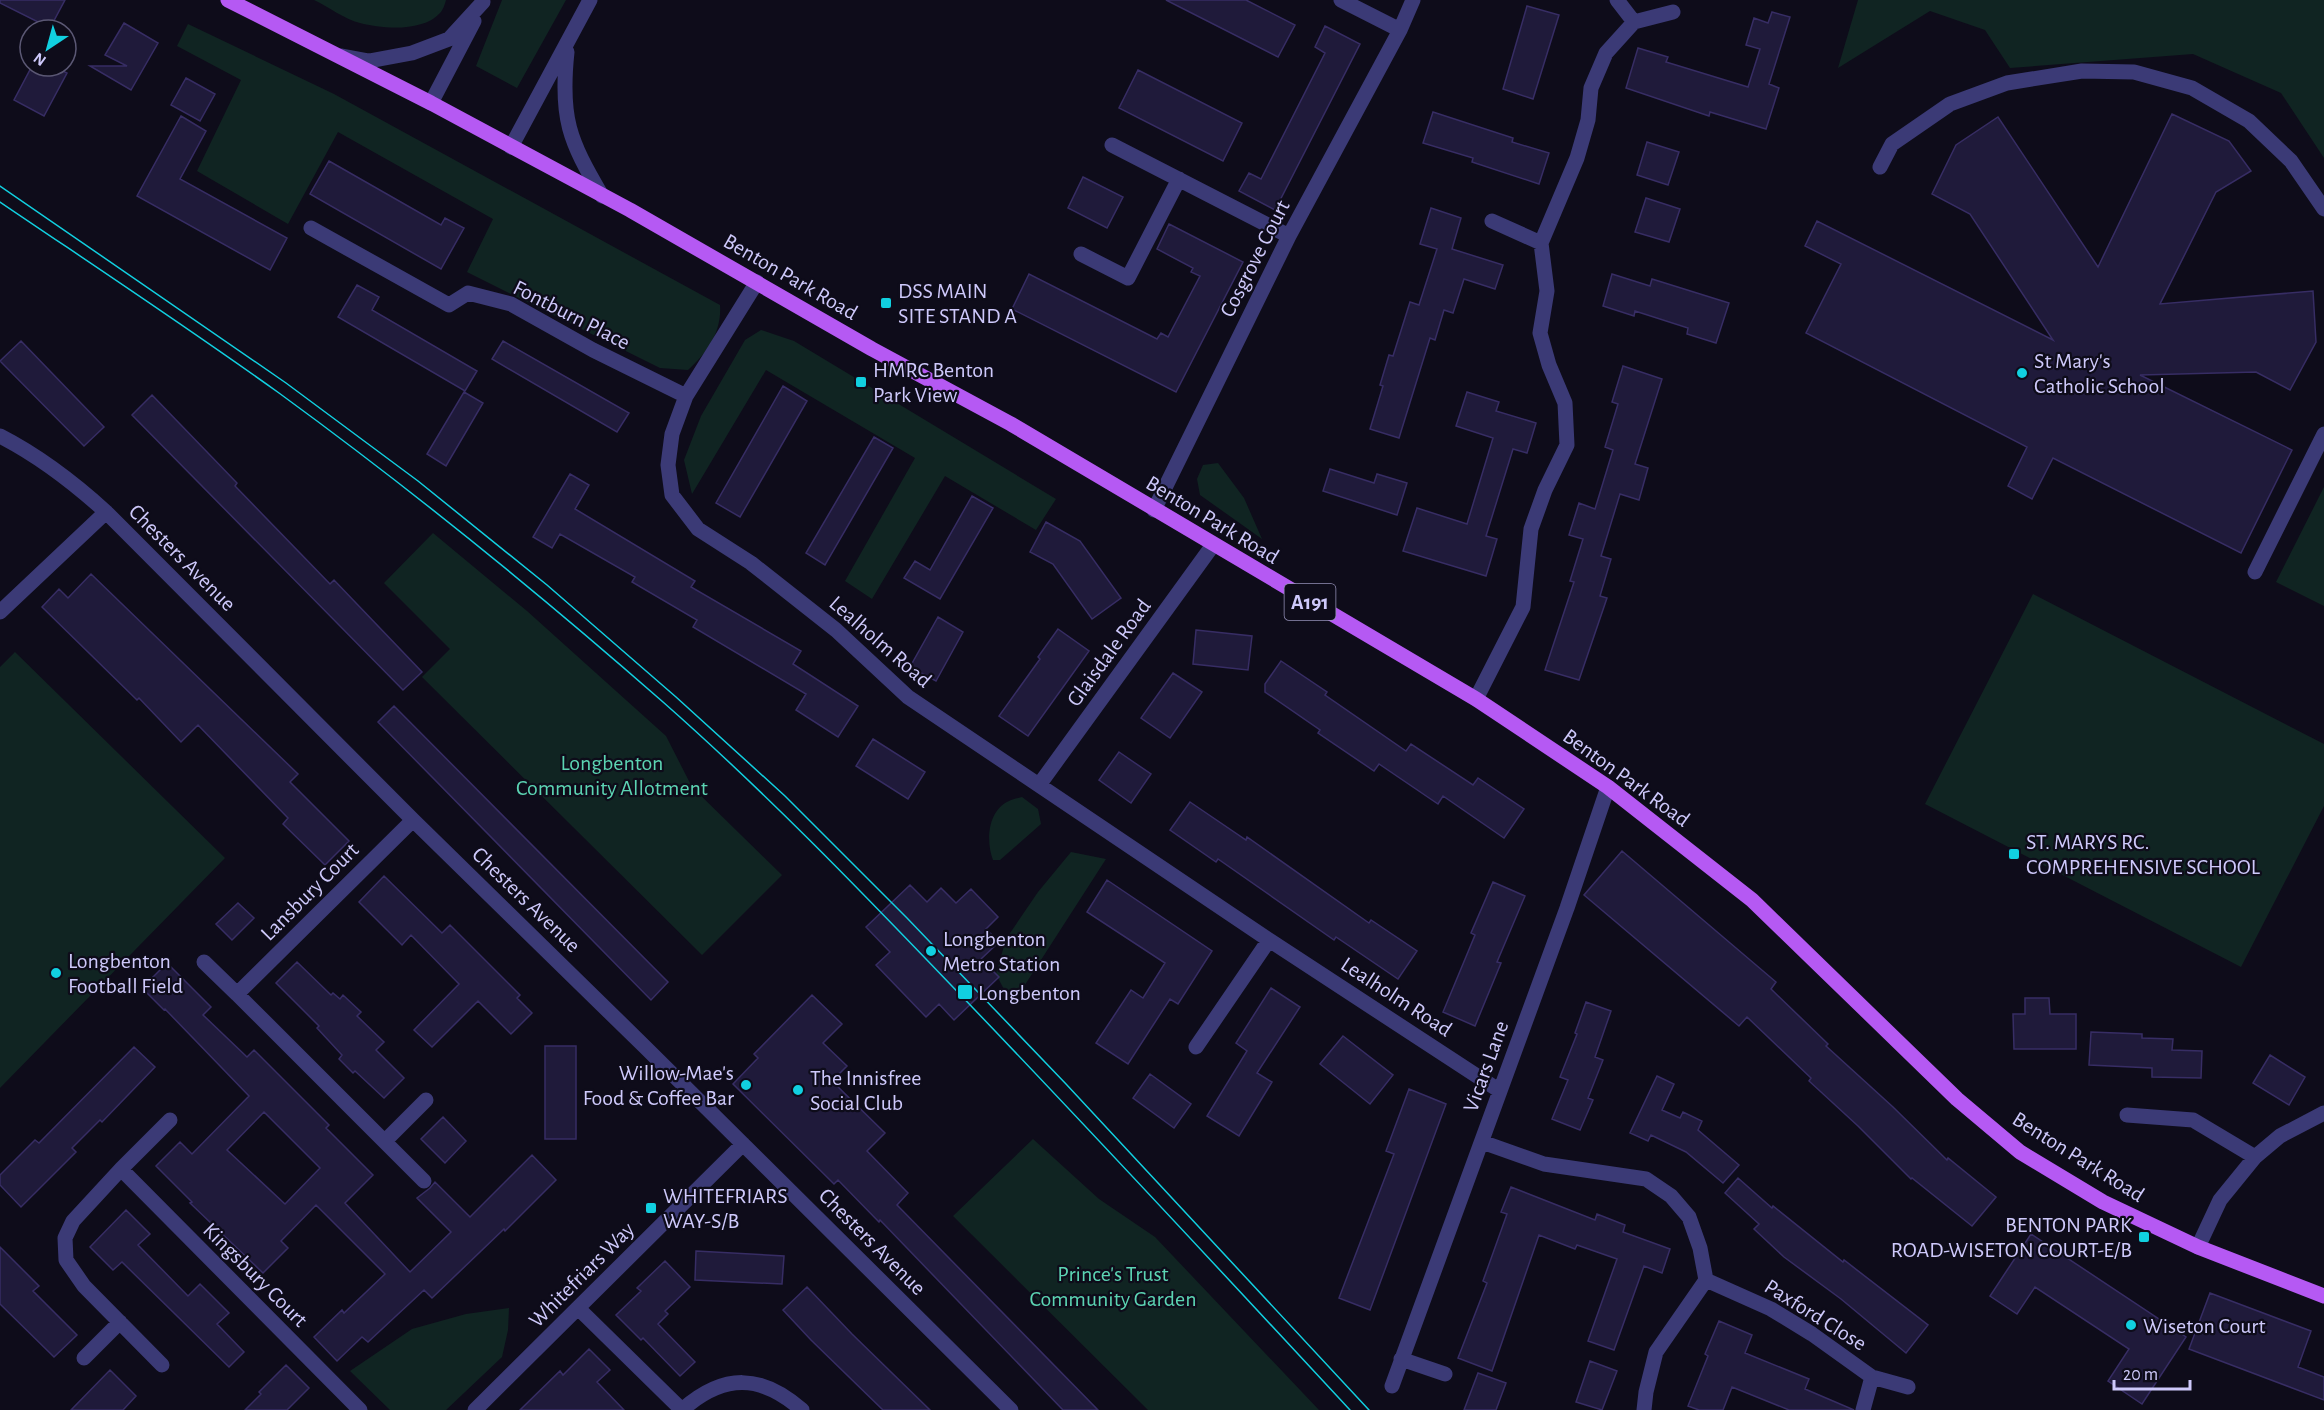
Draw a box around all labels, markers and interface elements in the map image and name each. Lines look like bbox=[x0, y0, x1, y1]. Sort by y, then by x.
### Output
north arrow bbox=[18, 18, 78, 78]
text: N bbox=[31, 50, 49, 69]
street label: Cosgrove Court bbox=[1216, 196, 1294, 320]
street label: Benton Park Road bbox=[720, 230, 861, 324]
street label: Fontburn Place bbox=[510, 276, 633, 354]
place label: DSS MAIN SITE STAND A bbox=[898, 280, 1017, 327]
marker: DSS MAIN SITE STAND A bbox=[879, 296, 893, 310]
place label: St Mary's Catholic School bbox=[2034, 350, 2165, 397]
place label: HMRC Benton Park View bbox=[873, 359, 994, 406]
marker: St Mary's Catholic School bbox=[2015, 366, 2029, 380]
marker: HMRC Benton Park View bbox=[854, 375, 868, 389]
street label: Benton Park Road bbox=[1142, 472, 1283, 568]
street label: Chesters Avenue bbox=[125, 500, 240, 615]
road number: A191 bbox=[1284, 584, 1336, 620]
street label: Lealholm Road bbox=[825, 592, 936, 692]
street label: Glaisdale Road bbox=[1063, 595, 1155, 710]
street label: Benton Park Road bbox=[1559, 725, 1694, 831]
park label: Longbenton Community Allotment bbox=[516, 752, 708, 799]
place label: ST. MARYS RC. COMPREHENSIVE SCHOOL bbox=[2026, 831, 2261, 878]
street label: Lansbury Court bbox=[257, 839, 363, 945]
street label: Chesters Avenue bbox=[468, 843, 585, 957]
marker: ST. MARYS RC. COMPREHENSIVE SCHOOL bbox=[2007, 847, 2021, 861]
place label: Longbenton Metro Station bbox=[943, 928, 1060, 975]
marker: Longbenton Metro Station bbox=[924, 944, 938, 958]
place label: Longbenton Football Field bbox=[68, 950, 183, 997]
street label: Lealholm Road bbox=[1337, 953, 1456, 1041]
marker: Longbenton Football Field bbox=[49, 966, 63, 980]
place label: Longbenton bbox=[978, 982, 1081, 1004]
marker: Longbenton bbox=[956, 983, 974, 1001]
street label: Vicars Lane bbox=[1459, 1018, 1513, 1115]
place label: Willow-Mae's Food & Coffee Bar bbox=[583, 1062, 734, 1109]
place label: The Innisfree Social Club bbox=[810, 1067, 921, 1114]
marker: Willow-Mae's Food & Coffee Bar bbox=[739, 1078, 753, 1092]
marker: The Innisfree Social Club bbox=[791, 1083, 805, 1097]
street label: Benton Park Road bbox=[2009, 1108, 2148, 1206]
street label: Chesters Avenue bbox=[815, 1184, 930, 1299]
place label: WHITEFRIARS WAY-S/B bbox=[663, 1185, 788, 1232]
marker: WHITEFRIARS WAY-S/B bbox=[644, 1201, 658, 1215]
place label: BENTON PARK ROAD-WISETON COURT-E/B bbox=[1891, 1214, 2133, 1261]
street label: Whitefriars Way bbox=[525, 1217, 639, 1332]
street label: Kingsbury Court bbox=[199, 1218, 312, 1331]
marker: BENTON PARK ROAD-WISETON COURT-E/B bbox=[2137, 1230, 2151, 1244]
park label: Prince's Trust Community Garden bbox=[1029, 1263, 1197, 1310]
street label: Paxford Close bbox=[1761, 1275, 1870, 1355]
place label: Wiseton Court bbox=[2143, 1315, 2265, 1337]
marker: Wiseton Court bbox=[2124, 1318, 2138, 1332]
scale bar bbox=[2114, 1353, 2190, 1391]
text: 20 m bbox=[2123, 1366, 2158, 1384]

